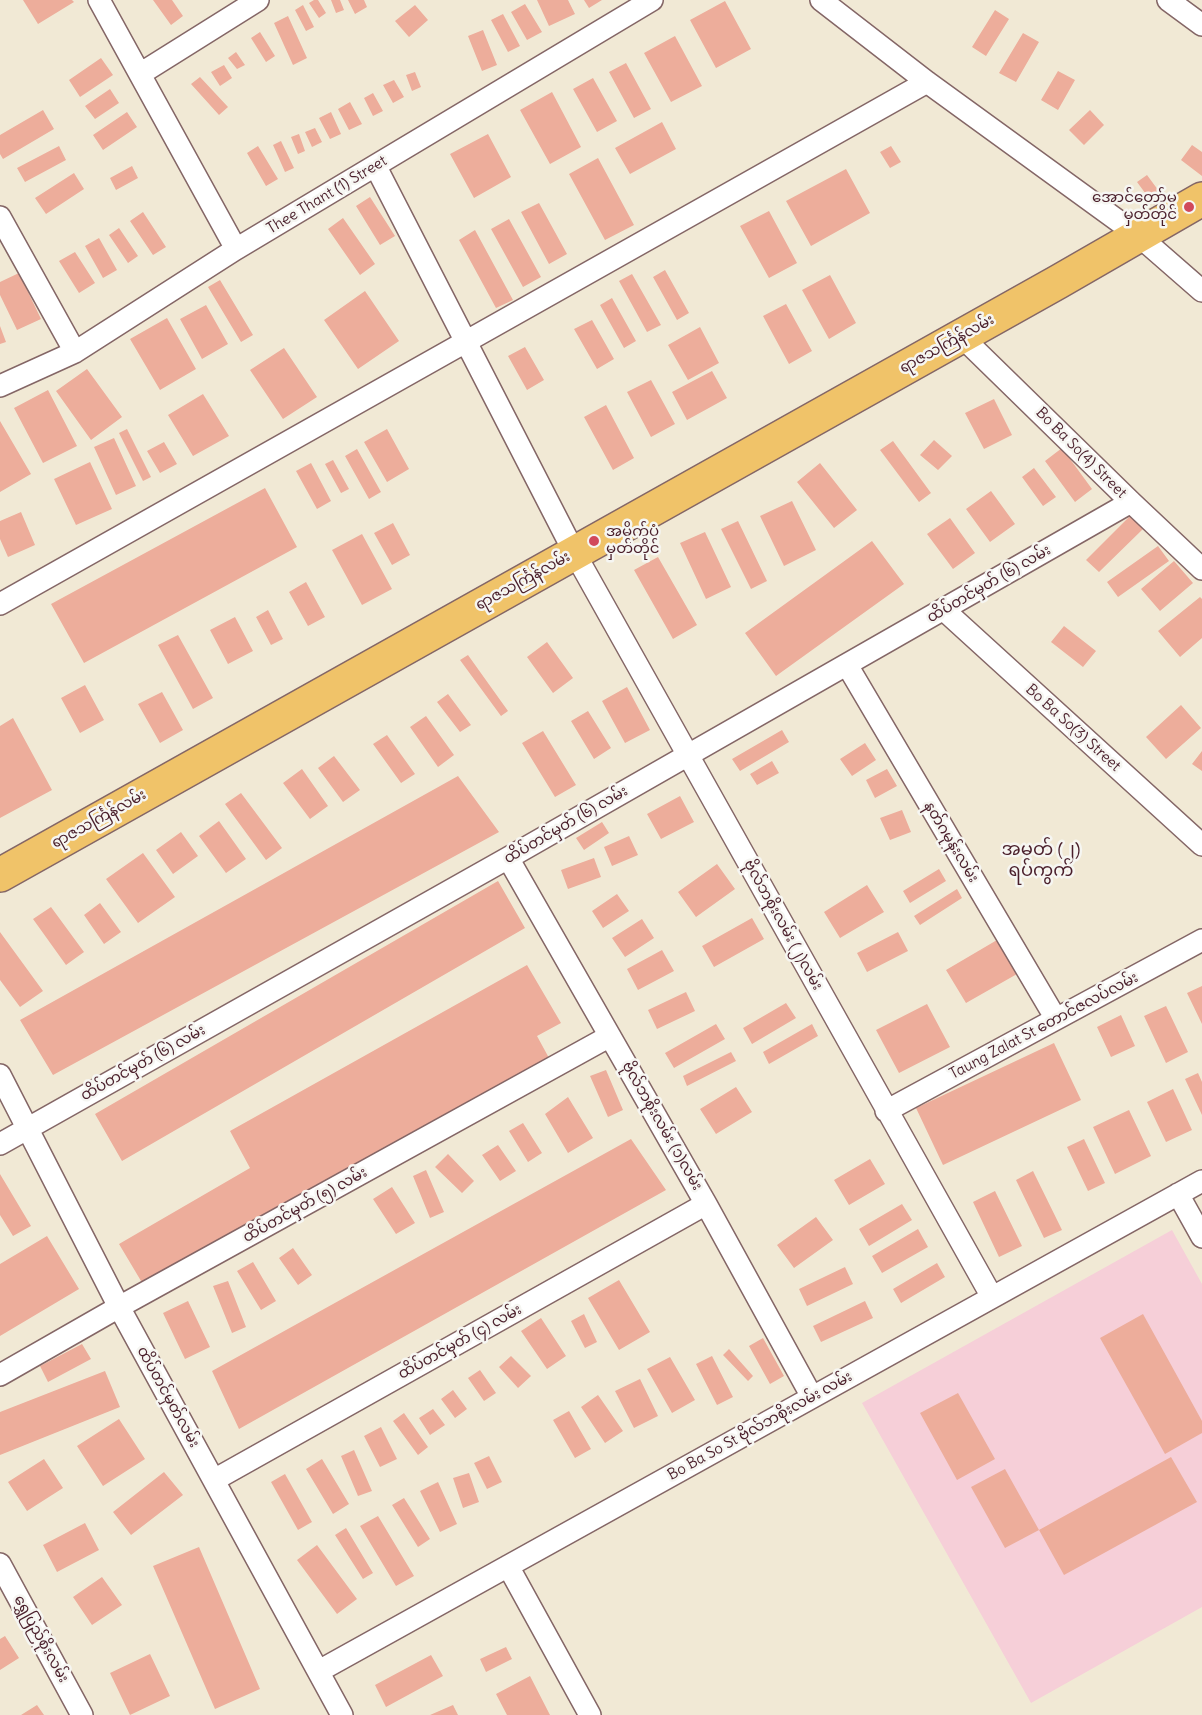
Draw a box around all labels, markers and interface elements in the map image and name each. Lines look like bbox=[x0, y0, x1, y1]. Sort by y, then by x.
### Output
street label: Thee Thant (1) Street bbox=[264, 152, 390, 238]
place label: အောင်တော်မူ မှတ်တိုင် bbox=[1092, 189, 1177, 224]
marker: အောင်တော်မူ မှတ်တိုင် bbox=[1182, 200, 1196, 214]
street label: ရာဇသင်္ကြန်လမ်း bbox=[897, 311, 997, 377]
street label: Bo Ba So(4) Street bbox=[1032, 404, 1130, 502]
place label: အမှိုက်ပုံ မှတ်တိုင် bbox=[606, 523, 660, 558]
marker: အမှိုက်ပုံ မှတ်တိုင် bbox=[587, 534, 601, 548]
street label: ထိပ်တင်မှတ် (၆) လမ်း bbox=[924, 541, 1054, 627]
street label: ရာဇသင်္ကြန်လမ်း bbox=[473, 548, 573, 614]
street label: Bo Ba So(3) Street bbox=[1022, 681, 1124, 775]
street label: ထိပ်တင်မှတ် (၆) လမ်း bbox=[501, 782, 631, 868]
street label: ရာဇသင်္ကြန်လမ်း bbox=[49, 786, 149, 852]
street label: နတ်ဂမုန်းလမ်း bbox=[920, 798, 982, 886]
district label: အမှတ် (၂) ရပ်ကွက် bbox=[1002, 839, 1080, 882]
street label: ဗိုလ်ဘစိုးလမ်း (၂)လမ်း bbox=[740, 857, 826, 993]
street label: Taung Zalat St တောင်ဇလပ်လမ်း bbox=[947, 969, 1141, 1083]
street label: ထိပ်တင်မှတ် (၆) လမ်း bbox=[77, 1021, 209, 1105]
street label: ဗိုလ်ဘစိုးလမ်း (၁)လမ်း bbox=[618, 1058, 706, 1194]
street label: ထိပ်တင်မှတ် (၅) လမ်း bbox=[240, 1163, 370, 1247]
street label: ထိပ်တင်မှတ် (၄) လမ်း bbox=[395, 1301, 525, 1383]
street label: ထိပ်တင်မှတ်လမ်း bbox=[133, 1343, 203, 1451]
street label: Bo Ba So St ဗိုလ်ဘစိုးလမ်း လမ်း bbox=[665, 1368, 855, 1484]
street label: ရွှေပြည်စိုးလမ်း bbox=[10, 1592, 72, 1686]

